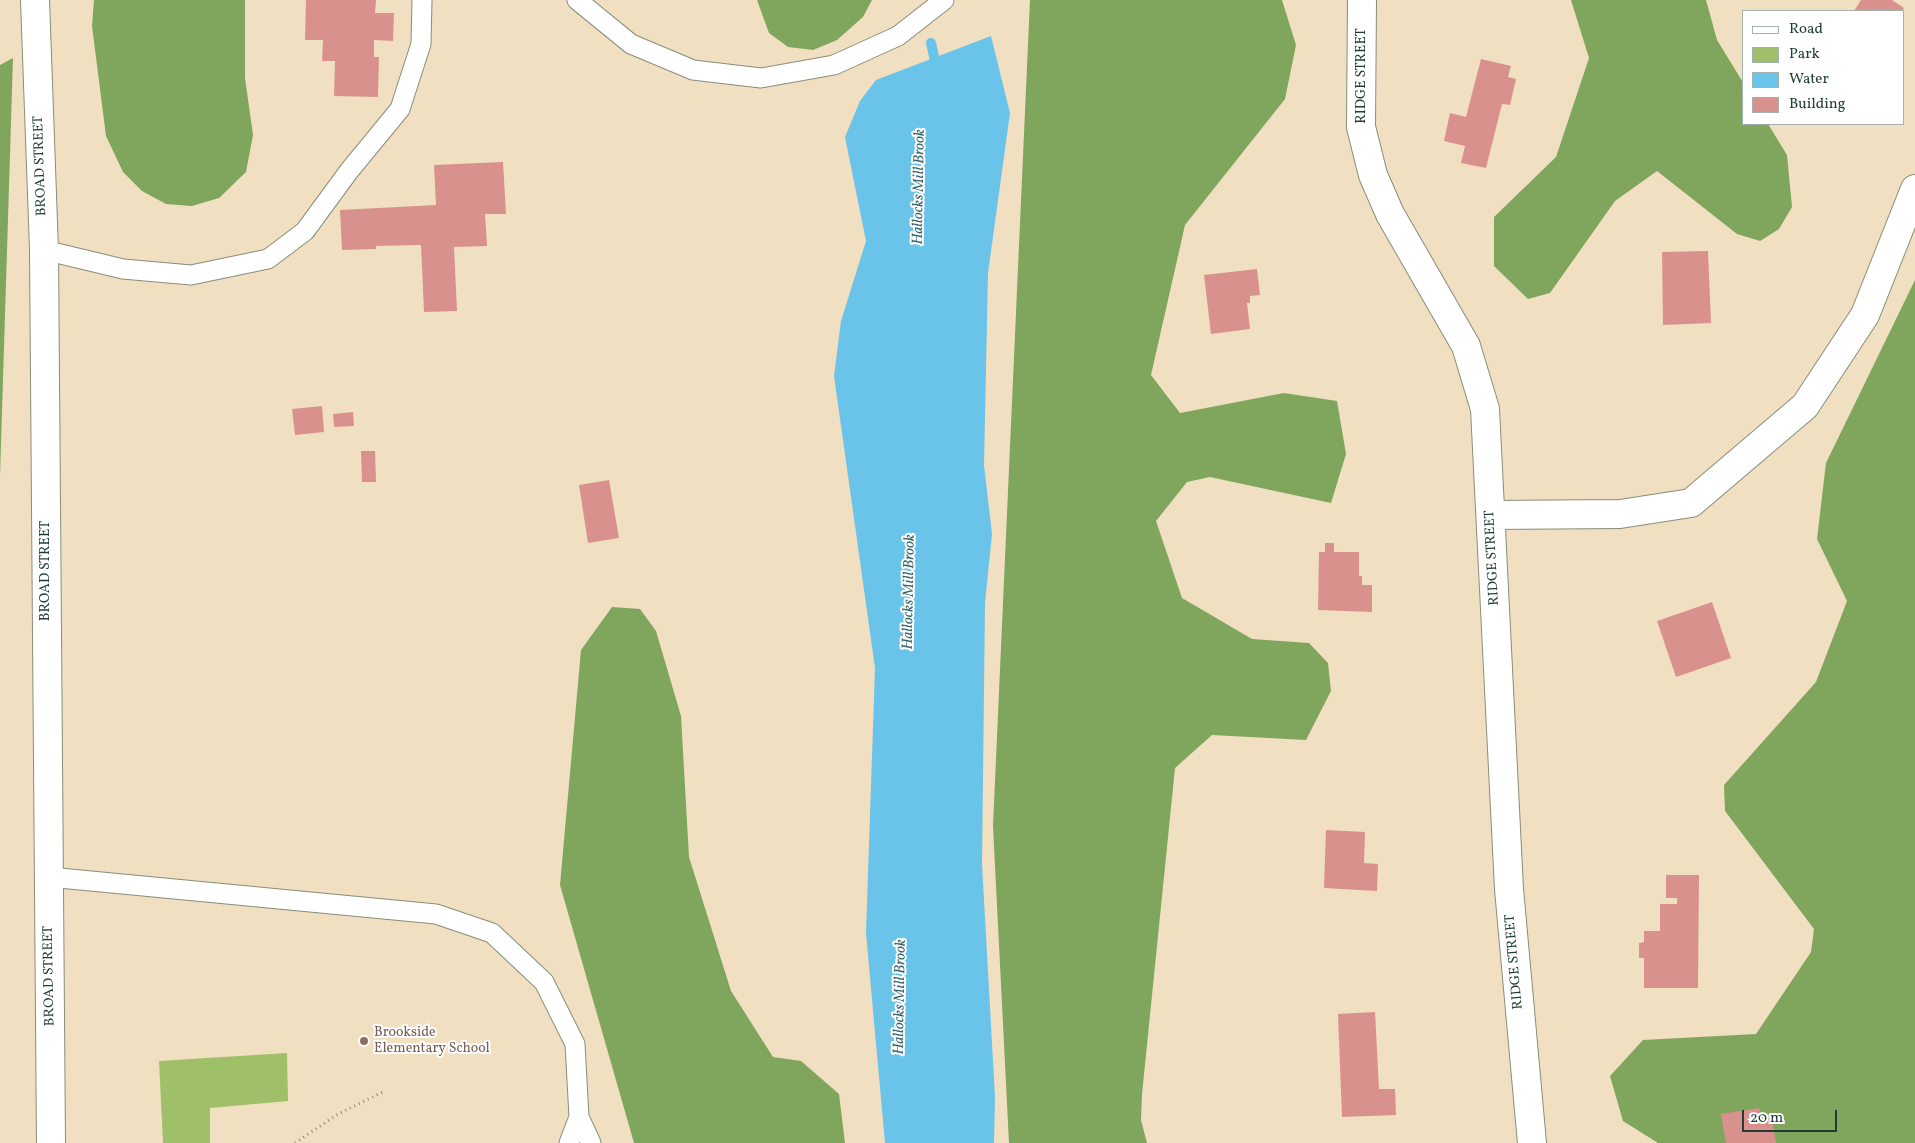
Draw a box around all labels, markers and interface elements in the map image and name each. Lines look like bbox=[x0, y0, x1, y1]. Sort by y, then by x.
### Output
legend bbox=[1742, 10, 1905, 125]
text: Road bbox=[1789, 19, 1823, 40]
street label: RIDGE STREET bbox=[1354, 28, 1370, 124]
text: Park bbox=[1789, 44, 1820, 65]
text: Water bbox=[1789, 69, 1829, 90]
text: Building bbox=[1789, 94, 1845, 115]
street label: BROAD STREET bbox=[31, 116, 51, 216]
water label: Hallocks Mill Brook bbox=[910, 129, 930, 245]
street label: RIDGE STREET bbox=[1482, 510, 1504, 606]
street label: BROAD STREET bbox=[38, 521, 54, 621]
water label: Hallocks Mill Brook bbox=[900, 534, 920, 650]
street label: RIDGE STREET bbox=[1502, 914, 1528, 1010]
street label: BROAD STREET bbox=[41, 926, 59, 1026]
water label: Hallocks Mill Brook bbox=[891, 939, 911, 1055]
place label: Brookside Elementary School bbox=[374, 1025, 490, 1058]
marker: Brookside Elementary School bbox=[358, 1035, 370, 1047]
scale bar bbox=[1745, 1100, 1840, 1132]
text: 20 m bbox=[1750, 1108, 1783, 1129]

